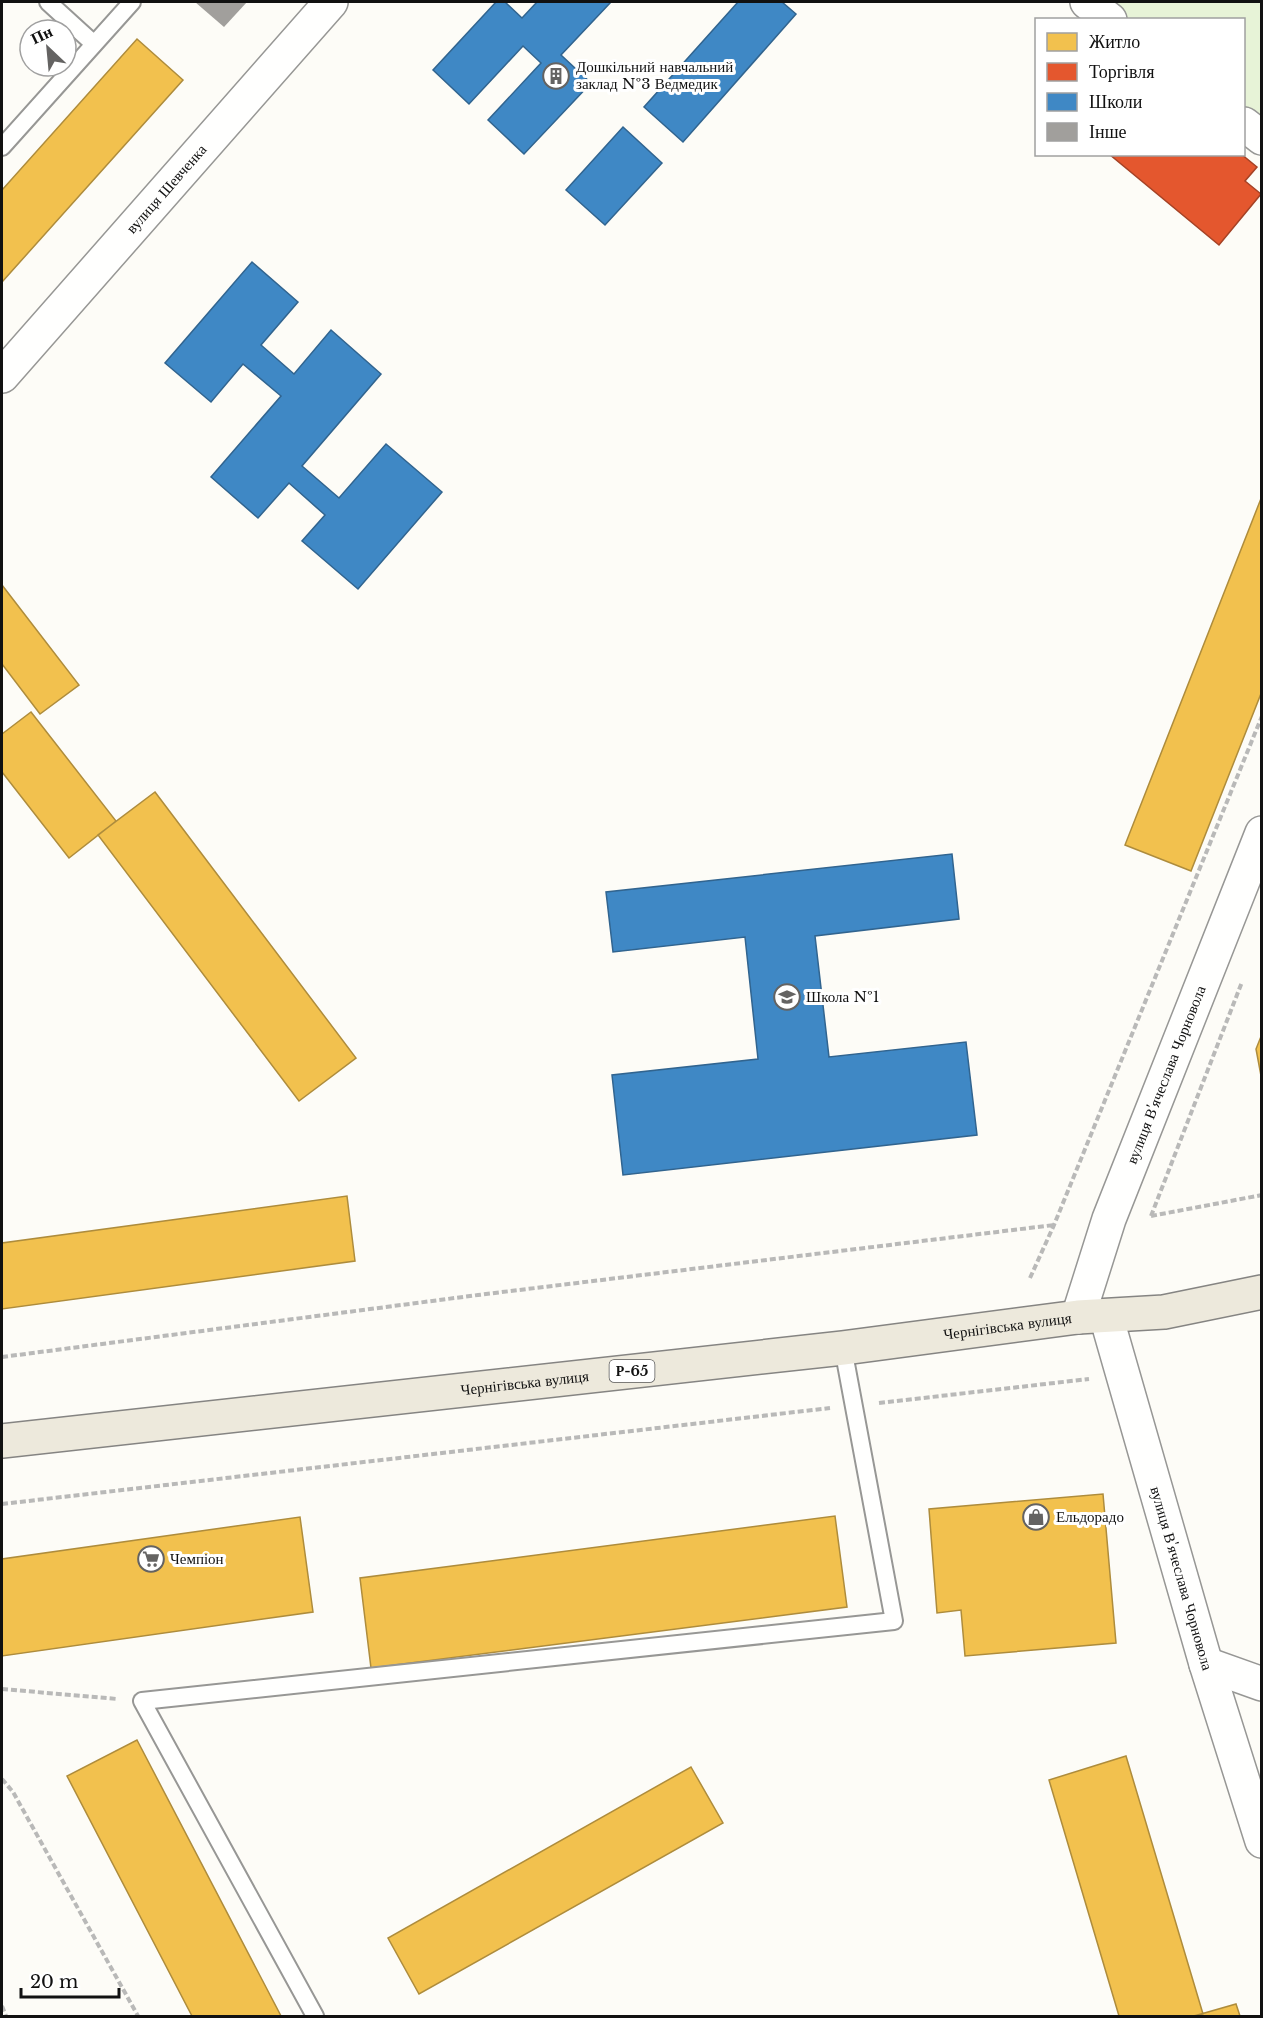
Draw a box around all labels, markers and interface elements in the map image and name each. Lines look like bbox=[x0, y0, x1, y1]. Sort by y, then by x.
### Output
north arrow bbox=[18, 18, 78, 78]
legend bbox=[1035, 18, 1245, 156]
text: Пн bbox=[27, 21, 56, 48]
text: Житло bbox=[1089, 31, 1140, 53]
place label: Дошкільний навчальний заклад №3 Ведмедик bbox=[576, 57, 733, 93]
building icon: Дошкільний навчальний заклад №3 Ведмедик bbox=[541, 61, 571, 91]
text: Торгівля bbox=[1089, 61, 1155, 83]
text: Школи bbox=[1089, 91, 1143, 113]
text: Інше bbox=[1089, 121, 1126, 143]
street label: вулиця Шевченка bbox=[122, 140, 211, 237]
school or university icon: Школа №1 bbox=[772, 982, 802, 1012]
street label: вулиця В'ячеслава Чорновола bbox=[1122, 982, 1210, 1167]
place label: Школа №1 bbox=[806, 987, 879, 1006]
street label: Чернігівська вулиця bbox=[942, 1308, 1073, 1344]
road number: Р-65 bbox=[610, 1360, 654, 1382]
street label: Чернігівська вулиця bbox=[460, 1366, 590, 1399]
street label: вулиця В'ячеслава Чорновола bbox=[1146, 1484, 1217, 1673]
shop icon: Ельдорадо bbox=[1021, 1502, 1051, 1532]
place label: Ельдорадо bbox=[1056, 1507, 1124, 1526]
supermarket icon: Чемпіон bbox=[136, 1544, 166, 1574]
place label: Чемпіон bbox=[170, 1549, 224, 1568]
scale bar bbox=[21, 1961, 118, 1999]
text: 20 m bbox=[30, 1971, 78, 1993]

